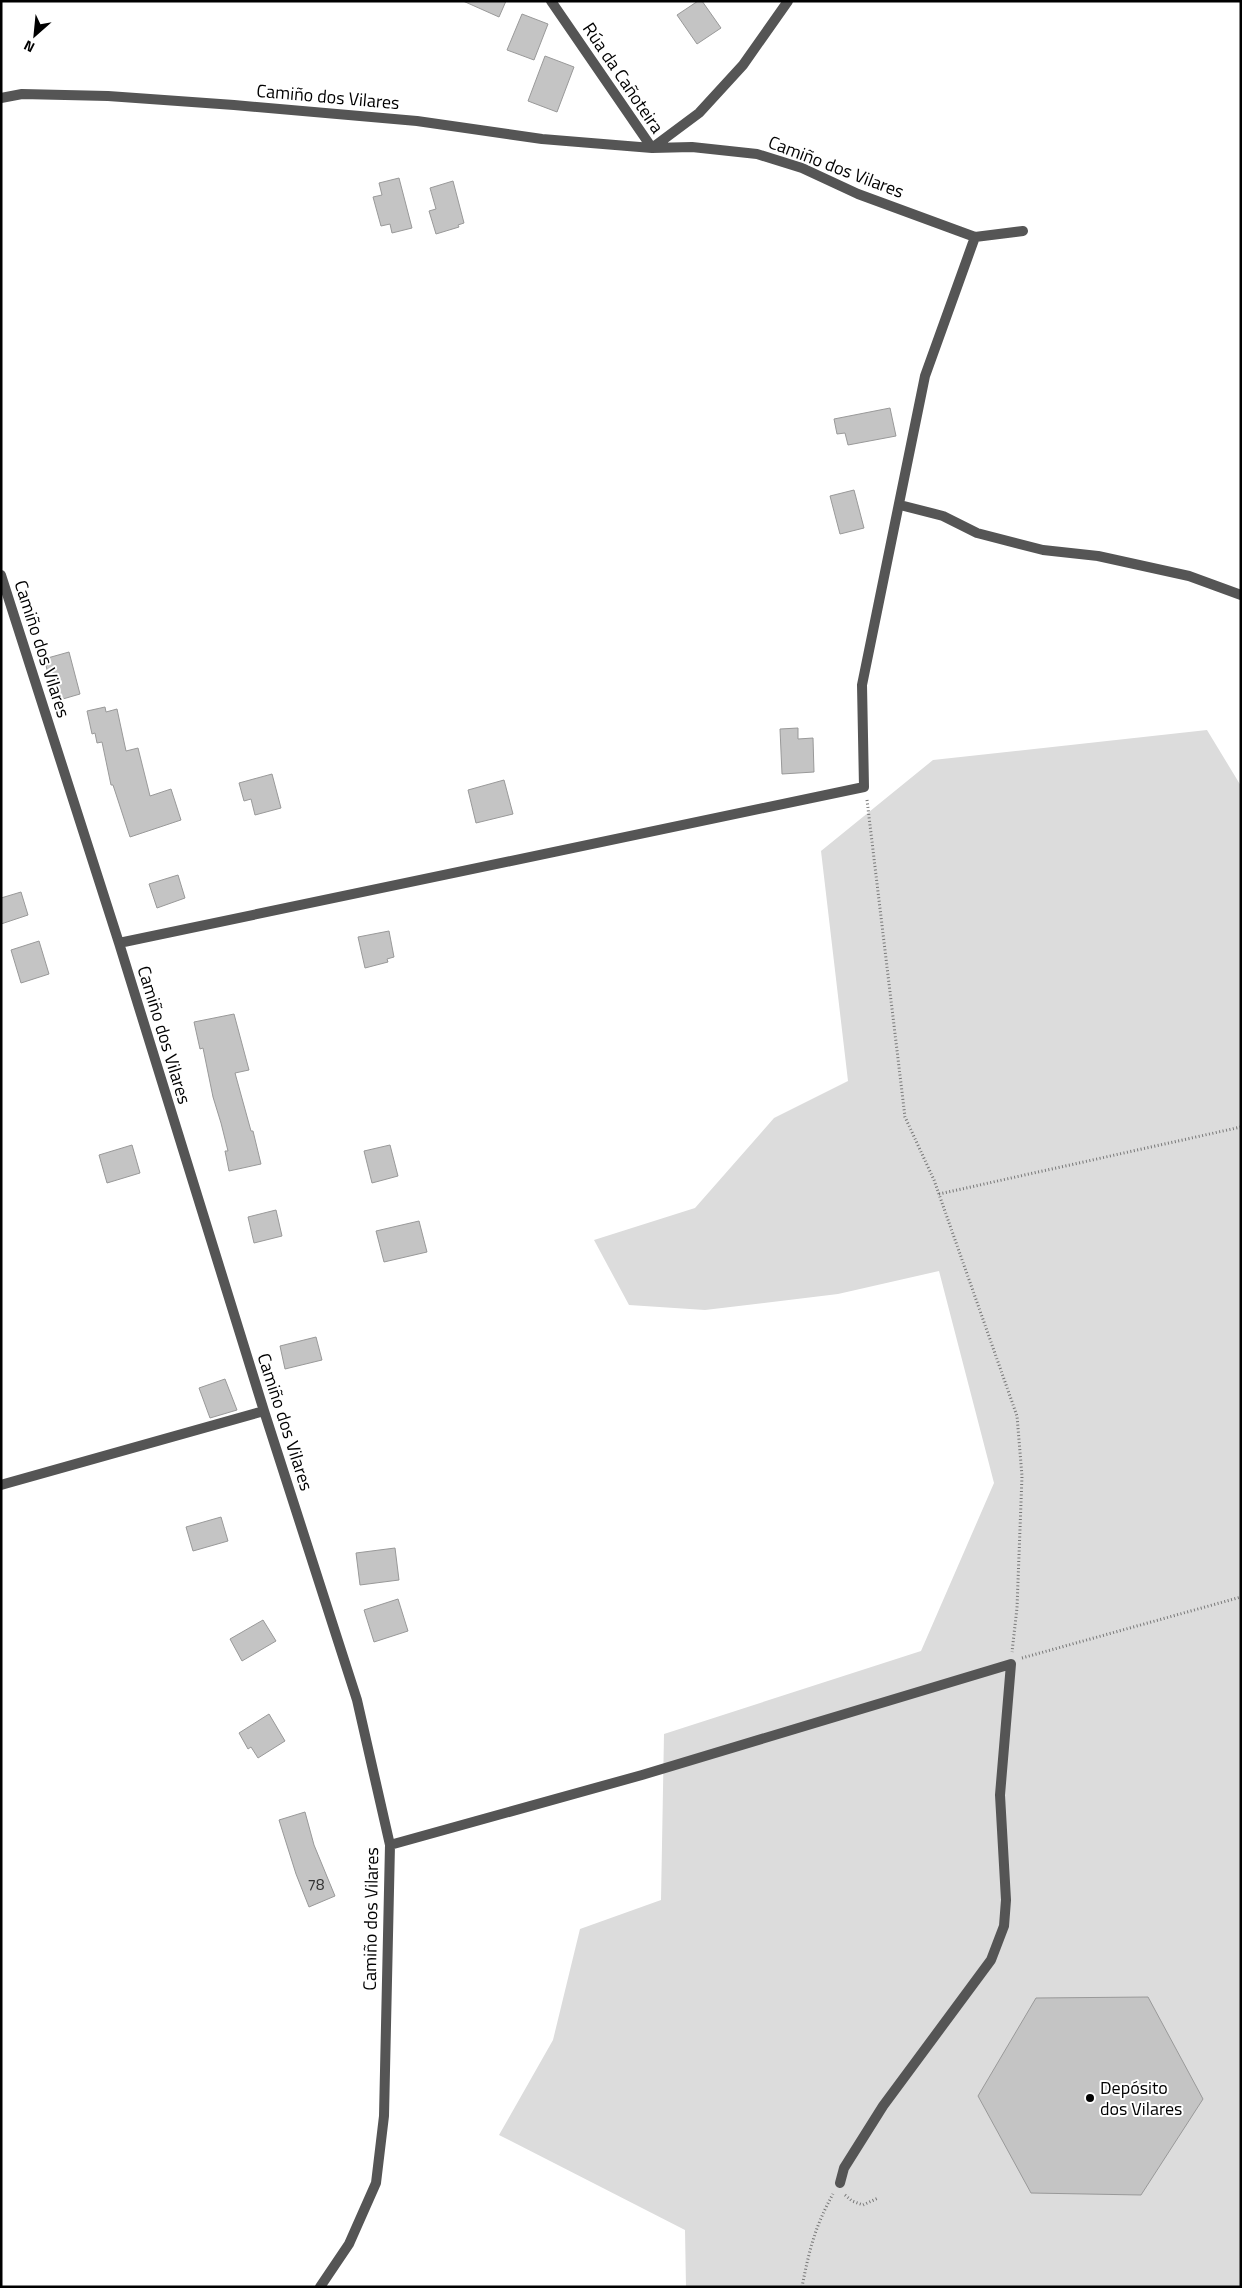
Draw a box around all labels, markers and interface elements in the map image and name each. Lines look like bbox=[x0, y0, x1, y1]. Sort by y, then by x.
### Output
north arrow bbox=[10, 10, 60, 60]
street label: Rúa da Cañoteira bbox=[576, 17, 671, 139]
text: N bbox=[20, 35, 38, 59]
street label: Camiño dos Vilares bbox=[255, 77, 401, 116]
street label: Camiño dos Vilares bbox=[764, 128, 908, 205]
street label: Camiño dos Vilares bbox=[7, 576, 77, 721]
street label: Camiño dos Vilares bbox=[131, 962, 198, 1107]
street label: Camiño dos Vilares bbox=[250, 1349, 320, 1494]
street label: Camiño dos Vilares bbox=[356, 1847, 385, 1991]
house number: 78 bbox=[308, 1873, 324, 1896]
place label: Depósito dos Vilares bbox=[1100, 2074, 1182, 2122]
marker: Depósito dos Vilares bbox=[1084, 2092, 1096, 2104]

